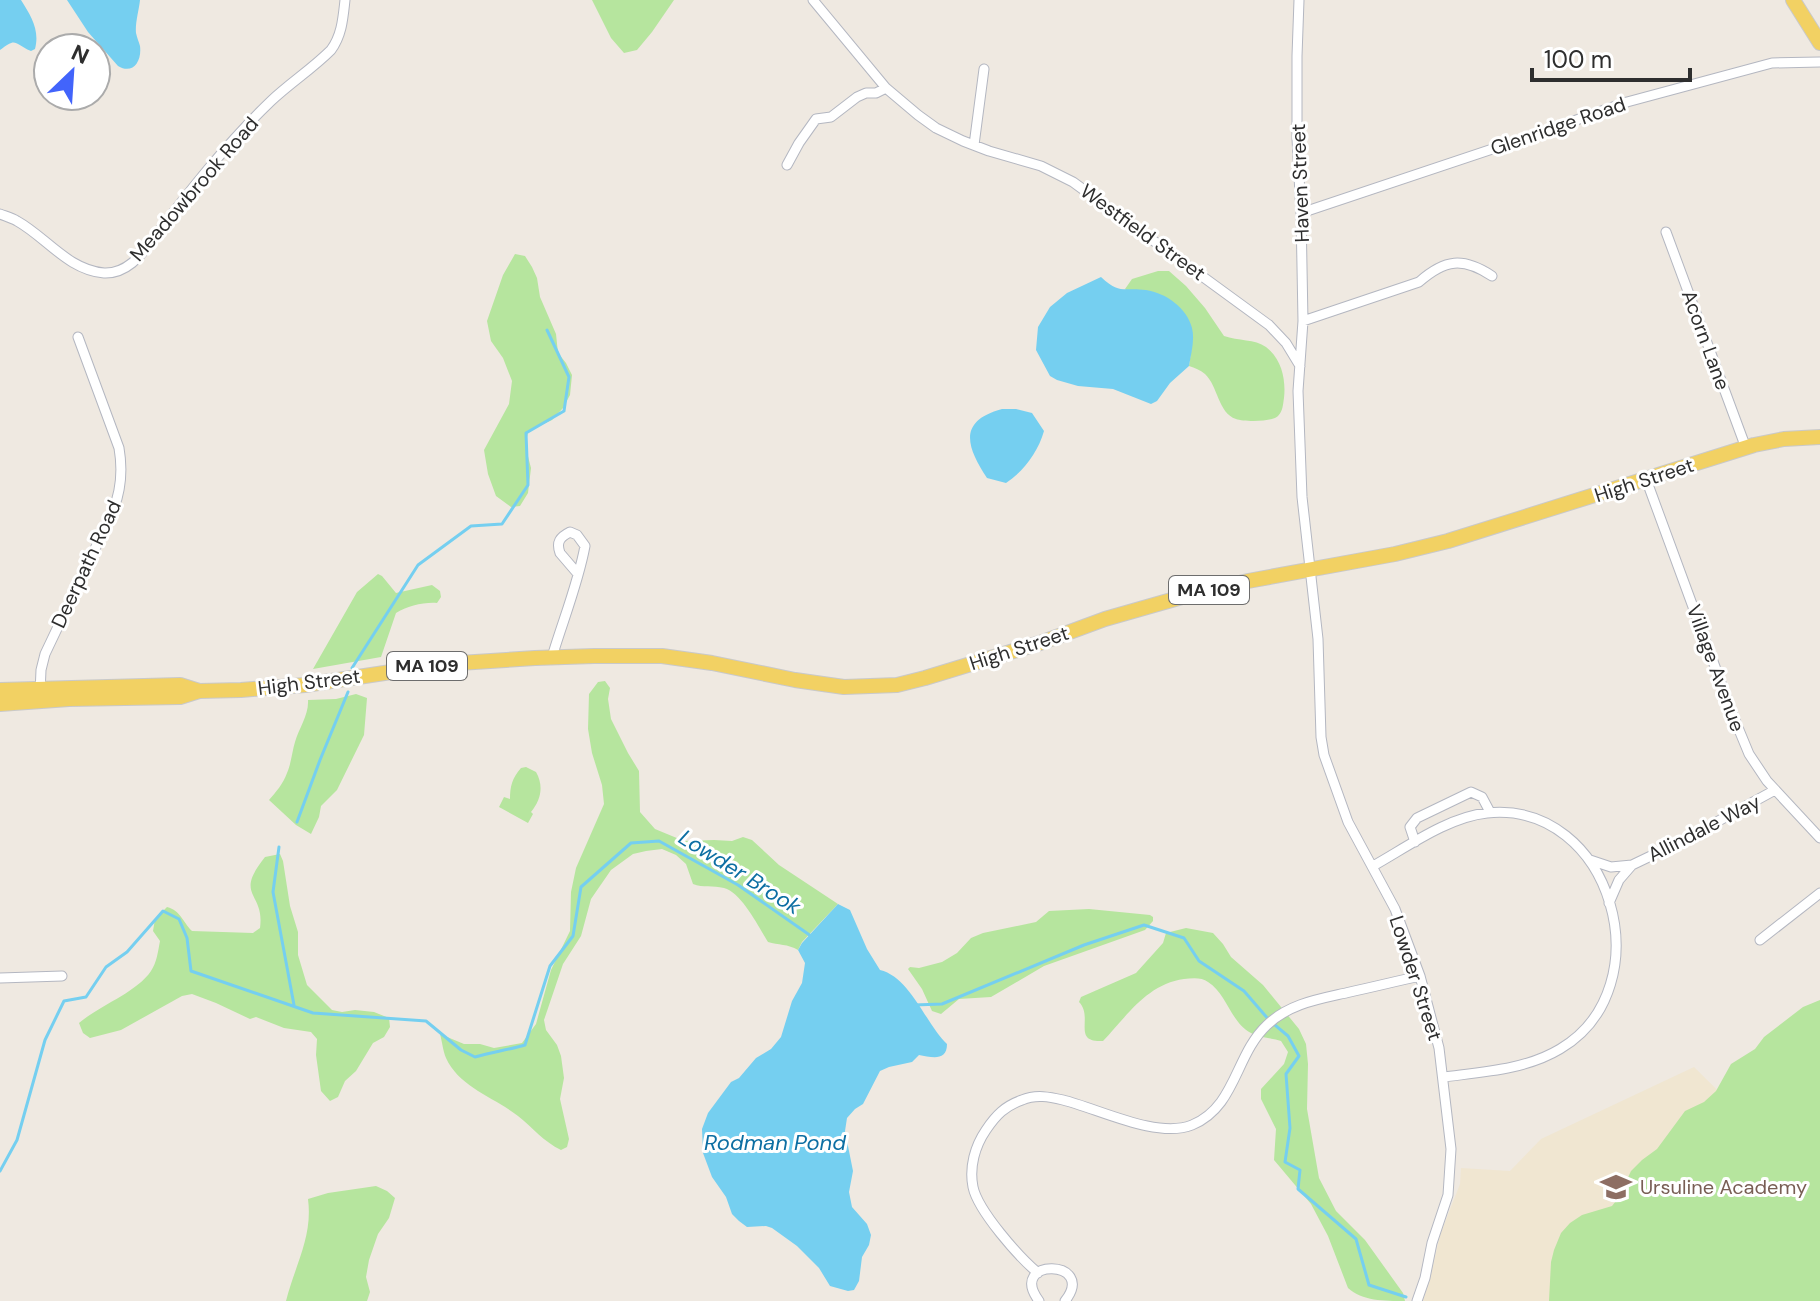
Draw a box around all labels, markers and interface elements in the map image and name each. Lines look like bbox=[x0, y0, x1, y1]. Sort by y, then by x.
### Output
north arrow bbox=[32, 32, 112, 112]
scale bar bbox=[1532, 32, 1690, 82]
text: N bbox=[67, 38, 94, 71]
text: 100 m bbox=[1544, 44, 1612, 75]
street label: Glenridge Road bbox=[1487, 91, 1629, 161]
street label: Meadowbrook Road bbox=[124, 111, 264, 267]
street label: Haven Street bbox=[1285, 123, 1315, 243]
street label: Westfield Street bbox=[1075, 178, 1211, 286]
street label: Acorn Lane bbox=[1676, 286, 1736, 394]
street label: High Street bbox=[1591, 452, 1697, 508]
street label: Deerpath Road bbox=[45, 496, 127, 632]
road number: MA 109 bbox=[1169, 576, 1249, 604]
street label: Village Avenue bbox=[1681, 601, 1751, 735]
street label: High Street bbox=[966, 620, 1072, 676]
road number: MA 109 bbox=[387, 652, 467, 680]
street label: High Street bbox=[256, 663, 362, 701]
street label: Allindale Way bbox=[1643, 788, 1765, 868]
water label: Lowder Brook bbox=[673, 823, 807, 922]
street label: Lowder Street bbox=[1384, 912, 1448, 1044]
water label: Rodman Pond bbox=[704, 1128, 846, 1157]
school or university icon: Ursuline Academy bbox=[1599, 1170, 1633, 1204]
place label: Ursuline Academy bbox=[1640, 1174, 1807, 1200]

